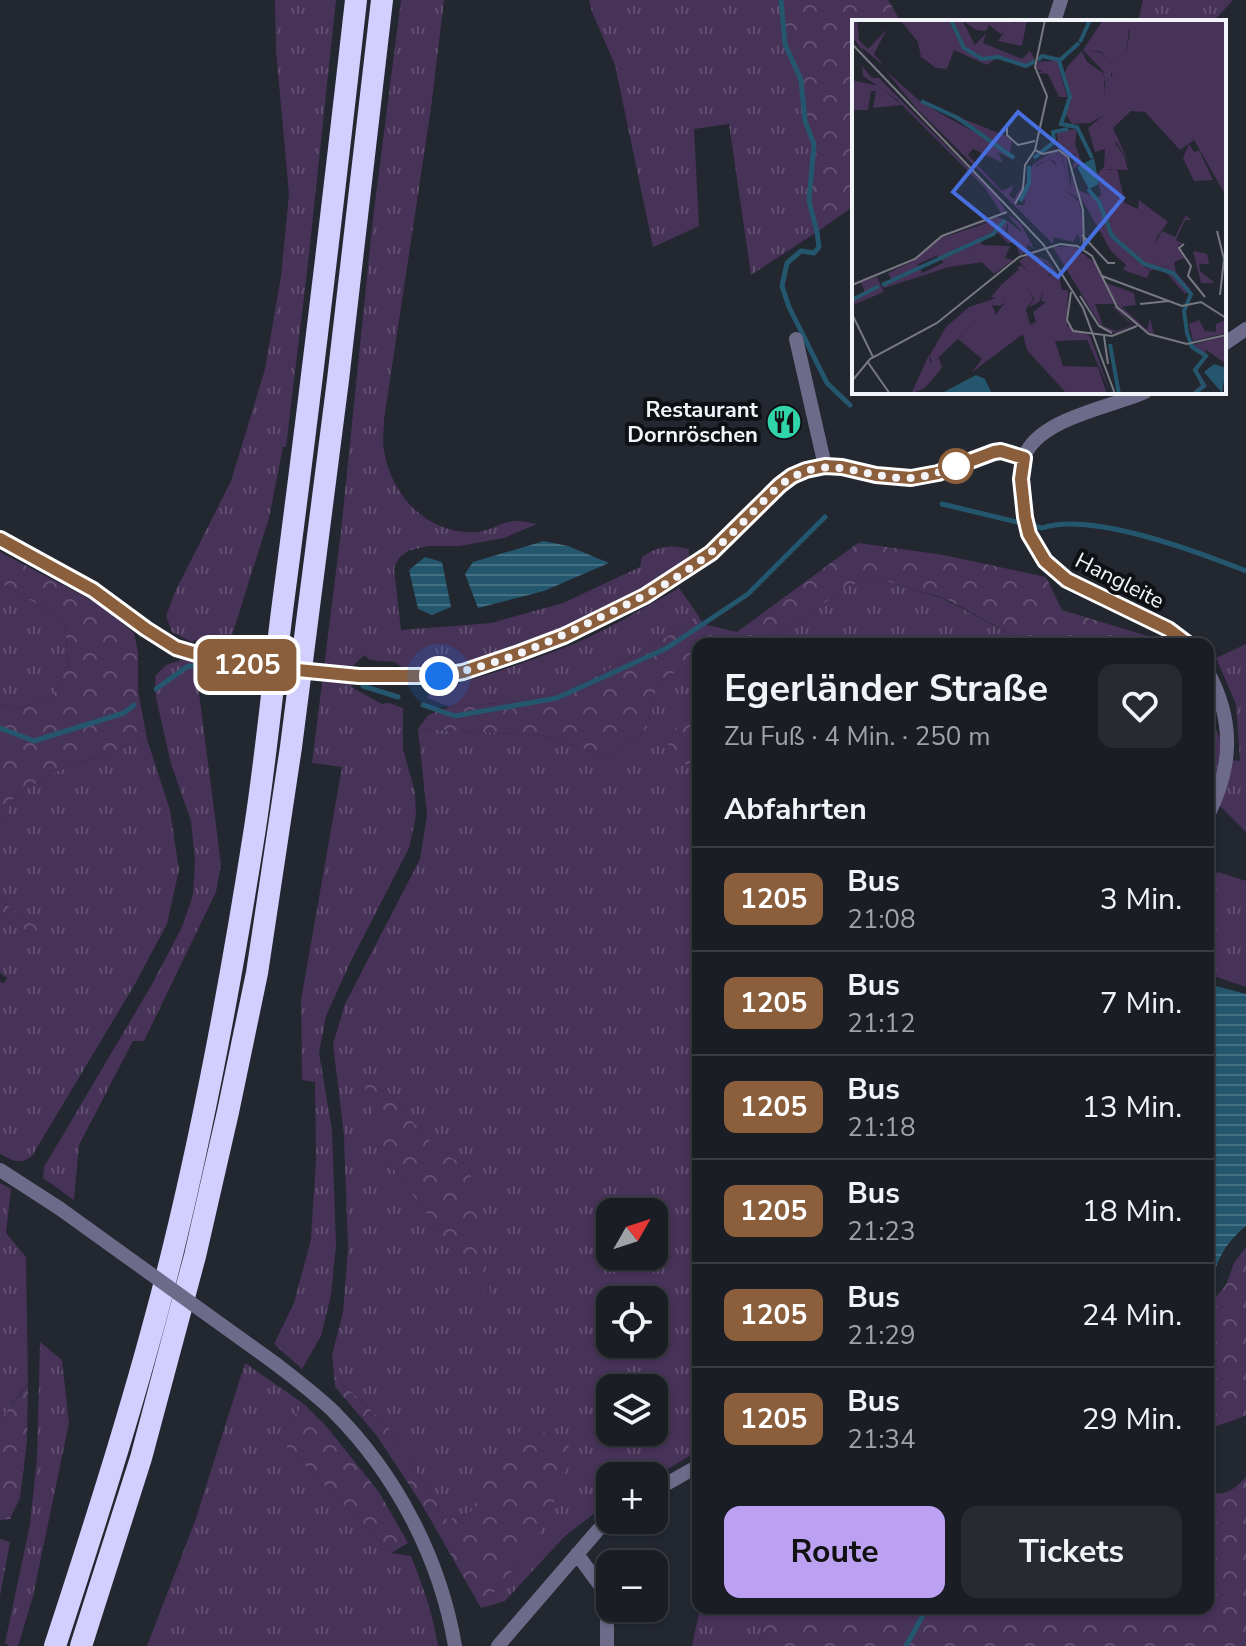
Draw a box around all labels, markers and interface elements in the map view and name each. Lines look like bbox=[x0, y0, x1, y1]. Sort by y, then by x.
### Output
inset map bbox=[852, 20, 1226, 394]
place label: Restaurant Dornröschen bbox=[627, 395, 759, 450]
restaurant icon: Restaurant Dornröschen bbox=[765, 403, 803, 441]
unlabelled marker bbox=[939, 449, 973, 483]
street label: Hangleite bbox=[1070, 546, 1169, 616]
line badge: 1205 bbox=[191, 639, 303, 691]
text: 1205 bbox=[213, 646, 281, 684]
your location bbox=[419, 656, 459, 696]
text: Egerländer Straße bbox=[724, 663, 1048, 714]
button: heart bbox=[1098, 664, 1182, 748]
text: Zu Fuß · 4 Min. · 250 m bbox=[724, 719, 990, 754]
text: Abfahrten bbox=[724, 789, 867, 830]
text: Bus bbox=[847, 861, 900, 902]
text: 3 Min. bbox=[1100, 879, 1182, 920]
text: 1205 bbox=[740, 880, 807, 918]
text: 21:08 bbox=[847, 902, 916, 937]
text: Bus bbox=[847, 965, 900, 1006]
text: 7 Min. bbox=[1100, 983, 1182, 1024]
text: 1205 bbox=[740, 984, 807, 1022]
text: 21:12 bbox=[847, 1006, 916, 1041]
text: Bus bbox=[847, 1069, 900, 1110]
text: 13 Min. bbox=[1082, 1087, 1182, 1128]
text: 1205 bbox=[740, 1088, 807, 1126]
text: 21:18 bbox=[847, 1110, 916, 1145]
text: Bus bbox=[847, 1173, 900, 1214]
text: 18 Min. bbox=[1082, 1191, 1182, 1232]
text: 1205 bbox=[740, 1192, 807, 1230]
north arrow bbox=[596, 1198, 668, 1270]
map controls bbox=[596, 1198, 668, 1622]
text: 21:23 bbox=[847, 1214, 916, 1249]
text: Bus bbox=[847, 1277, 900, 1318]
button: locate bbox=[596, 1286, 668, 1358]
text: 24 Min. bbox=[1082, 1295, 1182, 1336]
text: 1205 bbox=[740, 1296, 807, 1334]
text: 21:29 bbox=[847, 1318, 916, 1353]
button: layers bbox=[596, 1374, 668, 1446]
text: Bus bbox=[847, 1381, 900, 1422]
text: 29 Min. bbox=[1082, 1399, 1182, 1440]
text: 1205 bbox=[740, 1400, 807, 1438]
text: 21:34 bbox=[847, 1422, 916, 1457]
button: + bbox=[596, 1462, 668, 1534]
button: Route bbox=[724, 1506, 945, 1598]
button: Tickets bbox=[961, 1506, 1182, 1598]
button: − bbox=[596, 1550, 668, 1622]

